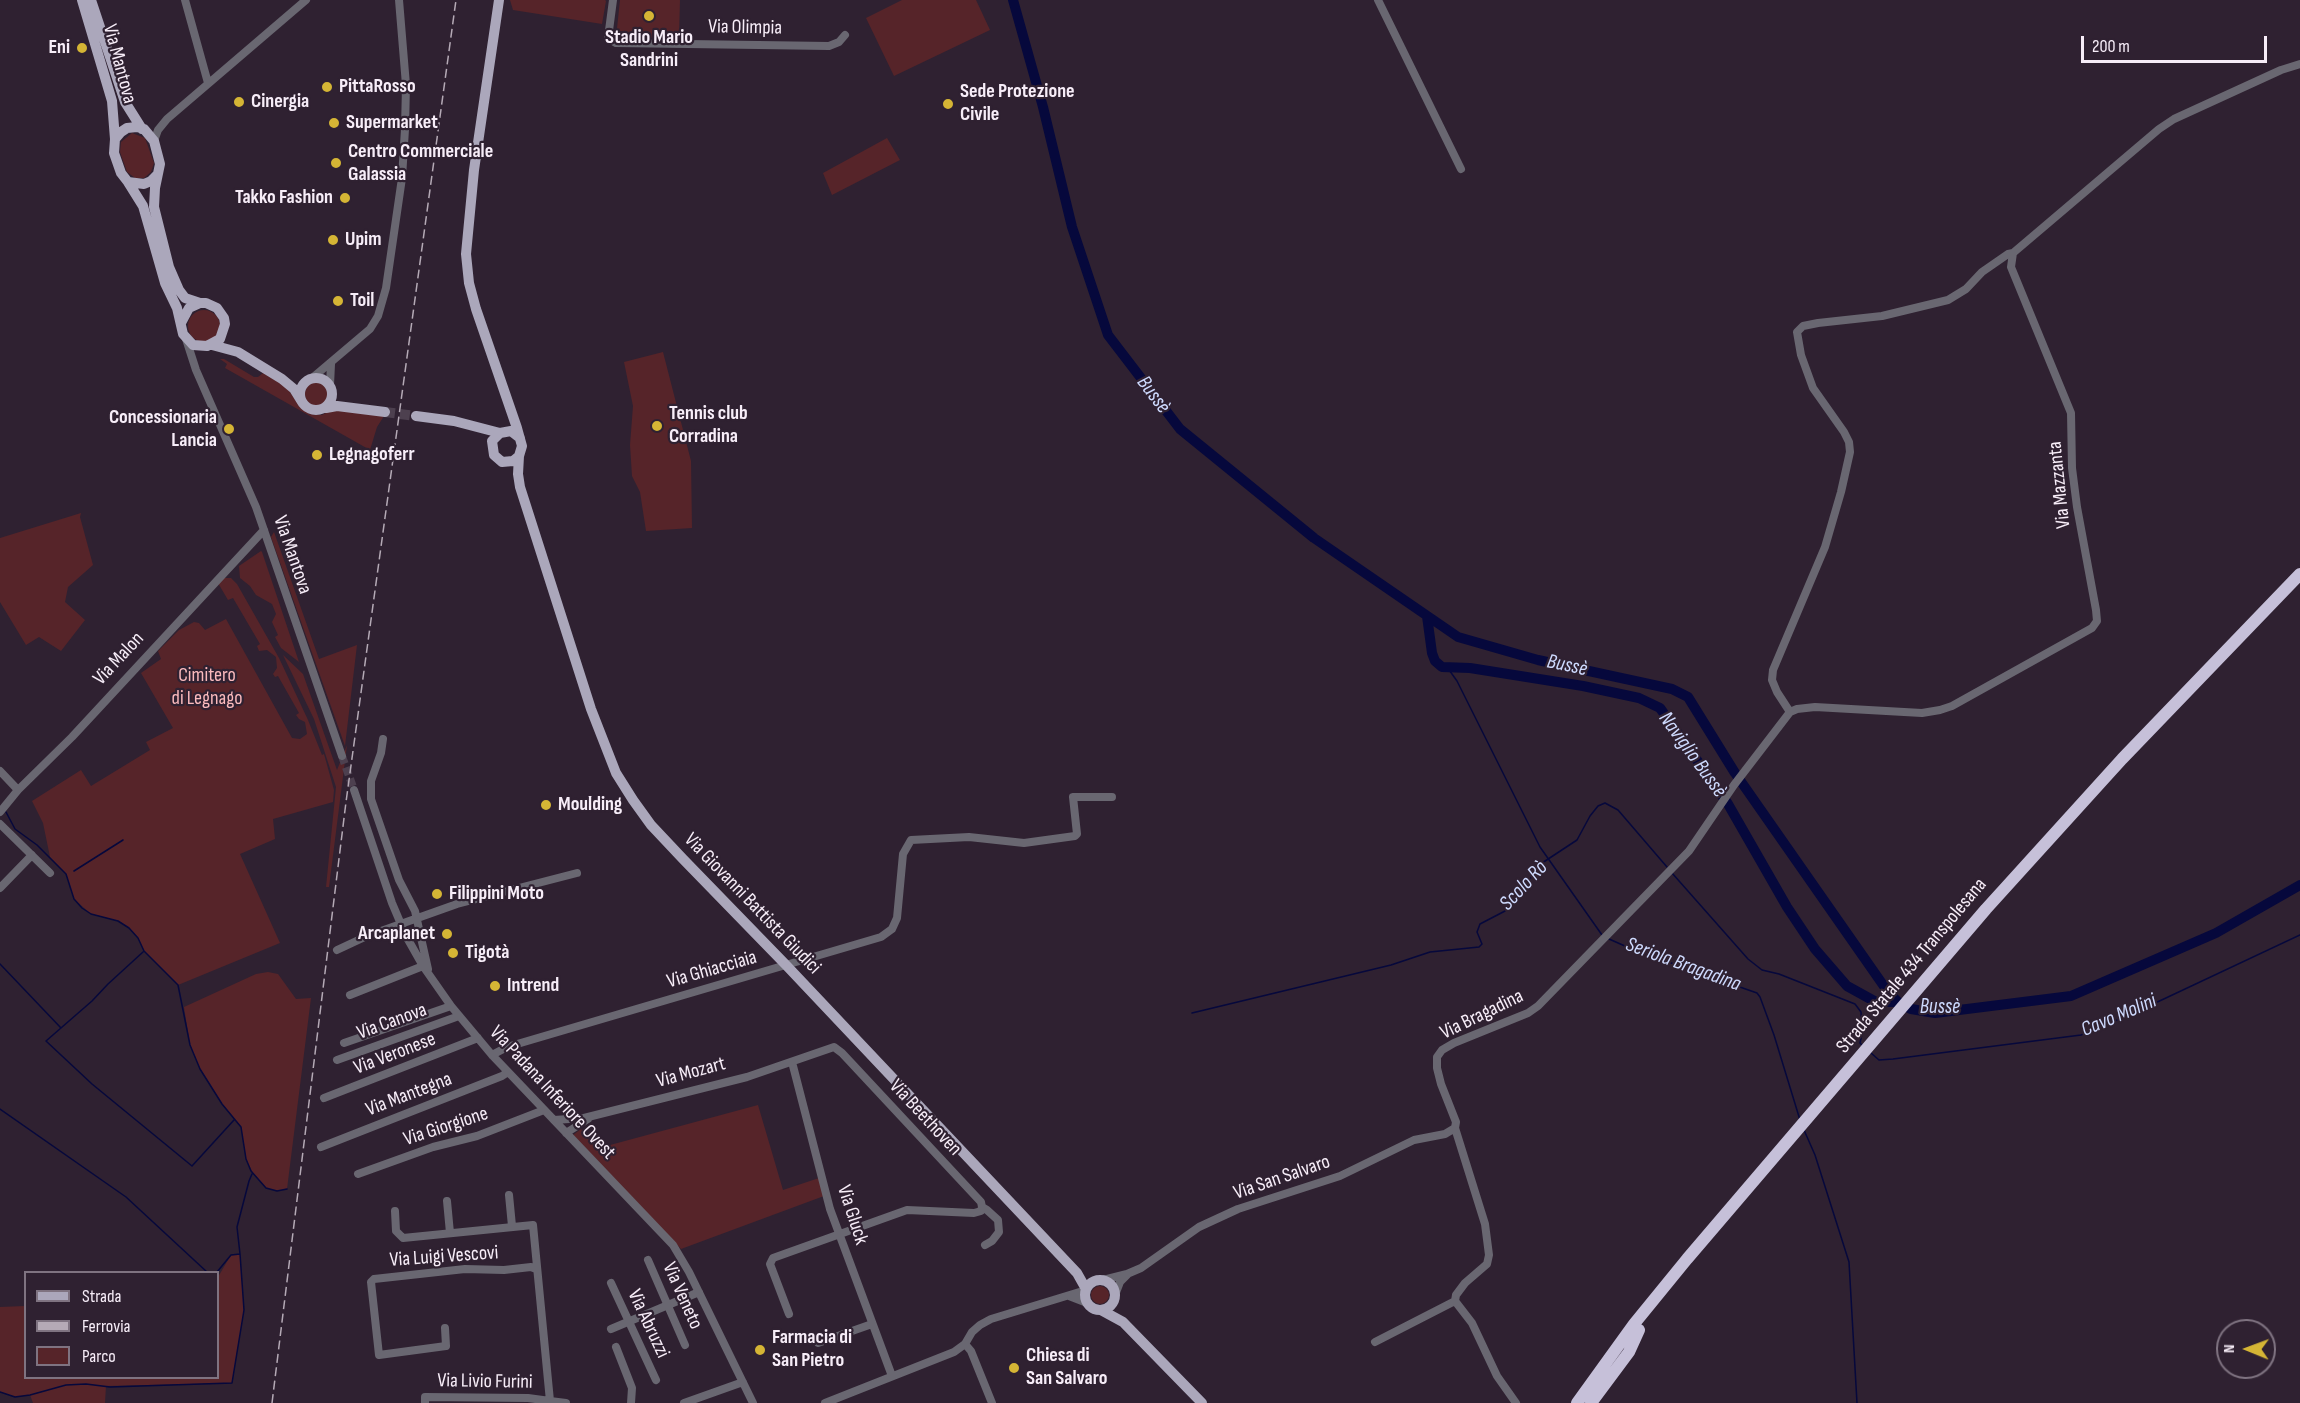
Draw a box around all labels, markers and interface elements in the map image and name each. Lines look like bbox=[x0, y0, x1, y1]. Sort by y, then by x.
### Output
marker: Stadio Mario Sandrini bbox=[642, 9, 656, 23]
street label: Via Olimpia bbox=[708, 15, 782, 41]
street label: Via Mantova bbox=[97, 22, 141, 106]
scale bar bbox=[2084, 24, 2270, 62]
place label: Stadio Mario Sandrini bbox=[605, 26, 693, 73]
place label: Eni bbox=[48, 36, 70, 60]
text: 200 m bbox=[2092, 36, 2130, 57]
marker: Eni bbox=[75, 41, 89, 55]
place label: PittaRosso bbox=[339, 75, 416, 99]
marker: PittaRosso bbox=[320, 80, 334, 94]
place label: Sede Protezione Civile bbox=[960, 80, 1075, 127]
place label: Cinergia bbox=[251, 90, 309, 114]
marker: Cinergia bbox=[232, 95, 246, 109]
marker: Sede Protezione Civile bbox=[941, 97, 955, 111]
place label: Supermarket bbox=[346, 111, 438, 135]
marker: Supermarket bbox=[327, 116, 341, 130]
place label: Centro Commerciale Galassia bbox=[348, 140, 493, 187]
marker: Centro Commerciale Galassia bbox=[329, 156, 343, 170]
place label: Takko Fashion bbox=[235, 186, 333, 210]
marker: Takko Fashion bbox=[338, 191, 352, 205]
place label: Upim bbox=[345, 228, 381, 252]
marker: Upim bbox=[326, 233, 340, 247]
place label: Toil bbox=[350, 289, 374, 313]
marker: Toil bbox=[331, 294, 345, 308]
water label: Bussè bbox=[1131, 371, 1175, 419]
place label: Tennis club Corradina bbox=[669, 402, 748, 449]
place label: Concessionaria Lancia bbox=[109, 406, 217, 453]
marker: Tennis club Corradina bbox=[650, 419, 664, 433]
marker: Concessionaria Lancia bbox=[222, 422, 236, 436]
street label: Via Mazzanta bbox=[2043, 440, 2077, 530]
place label: Legnagoferr bbox=[329, 443, 415, 467]
marker: Legnagoferr bbox=[310, 448, 324, 462]
street label: Via Mantova bbox=[267, 513, 317, 597]
street label: Via Malon bbox=[88, 628, 150, 690]
water label: Bussè bbox=[1545, 649, 1589, 683]
park label: Cimitero di Legnago bbox=[172, 664, 242, 711]
water label: Naviglio Bussè bbox=[1652, 707, 1732, 803]
place label: Moulding bbox=[558, 793, 622, 817]
marker: Moulding bbox=[539, 798, 553, 812]
street label: Via Giovanni Battista Giudici bbox=[678, 828, 826, 980]
water label: Scolo Rò bbox=[1495, 856, 1553, 916]
street label: Strada Statale 434 Transpolesana bbox=[1832, 874, 1992, 1058]
place label: Filippini Moto bbox=[449, 882, 544, 906]
marker: Filippini Moto bbox=[430, 887, 444, 901]
place label: Arcaplanet bbox=[358, 922, 435, 946]
marker: Arcaplanet bbox=[440, 927, 454, 941]
water label: Seriola Bragadina bbox=[1622, 932, 1744, 998]
place label: Tigotà bbox=[465, 941, 510, 965]
marker: Tigotà bbox=[446, 946, 460, 960]
street label: Via Ghiacciaia bbox=[664, 946, 760, 994]
place label: Intrend bbox=[507, 974, 559, 998]
marker: Intrend bbox=[488, 979, 502, 993]
street label: Via Bragadina bbox=[1437, 985, 1527, 1045]
water label: Cavo Molini bbox=[2078, 989, 2160, 1043]
water label: Bussè bbox=[1920, 995, 1960, 1021]
street label: Via Canova bbox=[354, 998, 430, 1046]
street label: Via Padana Inferiore Ovest bbox=[484, 1021, 620, 1165]
street label: Via Veronese bbox=[351, 1027, 439, 1081]
street label: Via Mozart bbox=[654, 1052, 728, 1094]
street label: Via Mantegna bbox=[363, 1068, 455, 1122]
street label: Via Beethoven bbox=[884, 1075, 966, 1161]
street label: Via Giorgione bbox=[401, 1102, 491, 1152]
street label: Via San Salvaro bbox=[1231, 1150, 1333, 1206]
street label: Via Gluck bbox=[831, 1182, 873, 1248]
street label: Via Luigi Vescovi bbox=[389, 1241, 499, 1273]
street label: Via Veneto bbox=[657, 1259, 707, 1333]
legend bbox=[24, 1271, 219, 1379]
text: Strada bbox=[82, 1286, 121, 1307]
street label: Via Abruzzi bbox=[622, 1286, 674, 1362]
text: Ferrovia bbox=[82, 1316, 130, 1337]
north arrow bbox=[2216, 1319, 2276, 1379]
place label: Farmacia di San Pietro bbox=[772, 1326, 852, 1373]
marker: Farmacia di San Pietro bbox=[753, 1343, 767, 1357]
place label: Chiesa di San Salvaro bbox=[1026, 1344, 1107, 1391]
text: N bbox=[2220, 1344, 2239, 1353]
text: Parco bbox=[82, 1346, 116, 1367]
marker: Chiesa di San Salvaro bbox=[1007, 1361, 1021, 1375]
street label: Via Livio Furini bbox=[437, 1369, 533, 1395]

